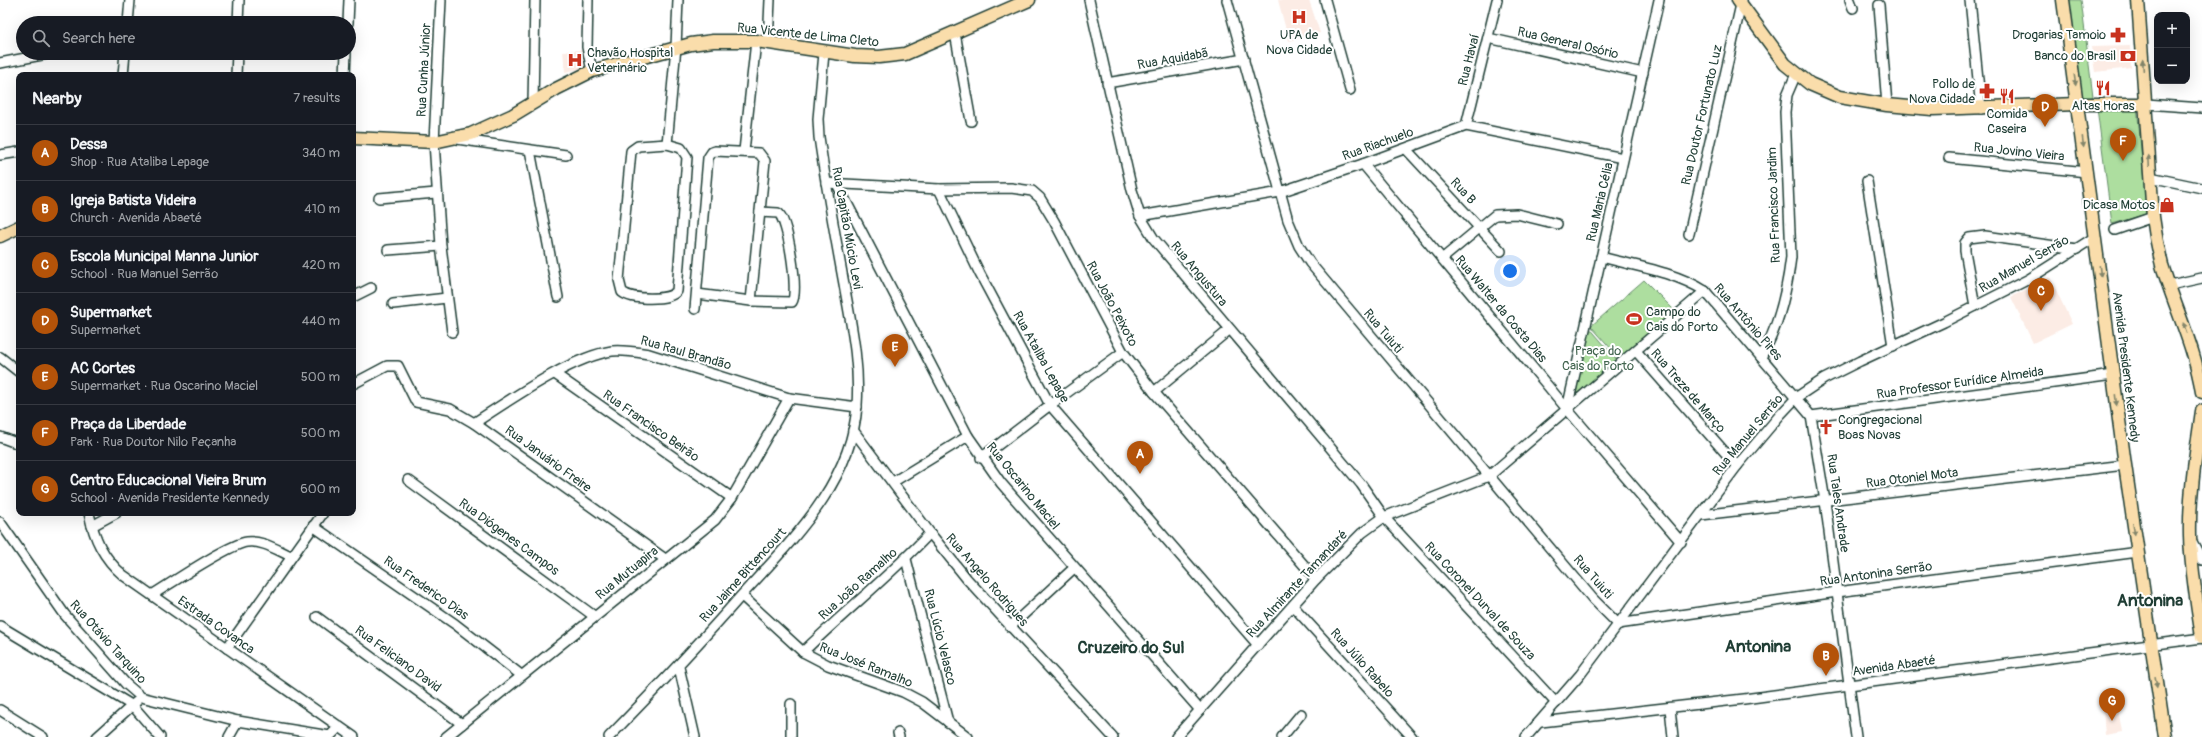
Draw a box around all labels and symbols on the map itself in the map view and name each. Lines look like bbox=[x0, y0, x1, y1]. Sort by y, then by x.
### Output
hospital icon: UPA de Nova Cidade bbox=[1290, 8, 1308, 26]
street label: Rua Vicente de Lima Cleto bbox=[736, 20, 880, 50]
street label: Rua Cunha Júnior bbox=[414, 22, 434, 117]
street label: Rua General Osório bbox=[1516, 24, 1620, 62]
pharmacy icon: Drogarias Tamoio bbox=[2109, 26, 2127, 44]
place label: UPA de Nova Cidade bbox=[1266, 27, 1333, 58]
place label: Drogarias Tamoio bbox=[2012, 27, 2106, 43]
street label: Rua Havaí bbox=[1455, 32, 1483, 88]
street label: Rua Doutor Fortunato Luz bbox=[1678, 43, 1726, 187]
place label: Chavão Hospital Veterinário bbox=[587, 45, 673, 76]
street label: Rua Aquidabã bbox=[1136, 45, 1210, 73]
bank icon: Banco do Brasil bbox=[2119, 47, 2137, 65]
place label: Banco do Brasil bbox=[2034, 48, 2116, 64]
hospital icon: Chavão Hospital Veterinário bbox=[566, 51, 584, 69]
one-way arrow bbox=[2139, 59, 2146, 71]
one-way arrow bbox=[2072, 74, 2078, 86]
place label: Pollo de Nova Cidade bbox=[1909, 76, 1976, 107]
restaurant icon: Altas Horas bbox=[2094, 79, 2112, 97]
pharmacy icon: Pollo de Nova Cidade bbox=[1978, 82, 1996, 100]
restaurant icon: Comida Caseira bbox=[1998, 87, 2016, 105]
pin: D bbox=[2032, 94, 2058, 127]
place label: Altas Horas bbox=[2071, 98, 2135, 114]
place label: Comida Caseira bbox=[1987, 106, 2027, 137]
street label: Rua Riachuelo bbox=[1340, 124, 1416, 164]
pin: F bbox=[2110, 128, 2136, 161]
one-way arrow bbox=[2080, 136, 2086, 148]
street label: Rua Jovino Vieira bbox=[1973, 139, 2065, 165]
street label: Rua Francisco Jardim bbox=[1764, 147, 1784, 263]
one-way arrow bbox=[2146, 154, 2152, 167]
street label: Rua Maria Célia bbox=[1583, 161, 1617, 243]
street label: Rua Capitão Múcio Levi bbox=[828, 166, 866, 290]
street label: Rua B bbox=[1447, 174, 1479, 208]
shop icon: Dicasa Motos bbox=[2158, 196, 2176, 214]
place label: Dicasa Motos bbox=[2083, 197, 2155, 213]
street label: Rua Manuel Serrão bbox=[1976, 232, 2072, 296]
street label: Rua Angustura bbox=[1167, 238, 1231, 310]
street label: Rua Walter da Costa Dias bbox=[1452, 252, 1551, 366]
street label: Rua João Peixoto bbox=[1083, 259, 1141, 349]
your location bbox=[1500, 261, 1520, 281]
one-way arrow bbox=[2097, 265, 2103, 277]
pin: C bbox=[2028, 278, 2054, 311]
street label: Rua Antônio Pires bbox=[1710, 280, 1786, 364]
street label: Avenida Presidente Kennedy bbox=[2109, 291, 2143, 444]
place label: Campo do Cais do Porto bbox=[1646, 304, 1718, 335]
street label: Rua Tuiuti bbox=[1360, 306, 1406, 356]
street label: Rua Ataliba Lepage bbox=[1009, 308, 1073, 406]
sports icon: Campo do Cais do Porto bbox=[1625, 310, 1643, 328]
one-way arrow bbox=[2182, 321, 2188, 333]
street label: Rua Raul Brandão bbox=[639, 332, 733, 374]
pin: E bbox=[882, 334, 908, 367]
park label: Praça do Cais do Porto bbox=[1562, 343, 1634, 374]
street label: Rua Treze de Março bbox=[1647, 346, 1729, 436]
street label: Rua Professor Eurídice Almeida bbox=[1875, 363, 2045, 403]
street label: Rua Francisco Beirão bbox=[600, 387, 702, 465]
street label: Rua Manuel Serrão bbox=[1709, 391, 1787, 479]
one-way arrow bbox=[2113, 394, 2119, 406]
place label: Congregacional Boas Novas bbox=[1838, 412, 1922, 443]
church icon: Congregacional Boas Novas bbox=[1817, 418, 1835, 436]
street label: Rua Januário Freire bbox=[502, 422, 595, 496]
street label: Rua Oscarino Maciel bbox=[983, 439, 1063, 533]
pin: A bbox=[1127, 441, 1153, 474]
street label: Rua Tales Andrade bbox=[1823, 453, 1853, 554]
street label: Rua Otoniel Mota bbox=[1865, 464, 1959, 492]
street label: Rua Diógenes Campos bbox=[456, 495, 562, 579]
one-way arrow bbox=[2131, 523, 2137, 535]
street label: Rua Jaime Bittencourt bbox=[696, 524, 790, 626]
street label: Rua Almirante Tamandaré bbox=[1243, 527, 1351, 641]
street label: Rua Angelo Rodrigues bbox=[942, 530, 1032, 630]
street label: Rua Coronel Durval de Souza bbox=[1421, 539, 1539, 663]
street label: Rua Mutuapira bbox=[593, 543, 661, 603]
street label: Rua João Ramalho bbox=[815, 545, 901, 623]
street label: Rua Tuiuti bbox=[1570, 552, 1616, 602]
street label: Rua Frederico Dias bbox=[380, 553, 472, 623]
street label: Rua Antonina Serrão bbox=[1819, 558, 1933, 590]
street label: Rua Lúcio Velasco bbox=[920, 587, 960, 687]
district label: Antonina bbox=[2117, 590, 2183, 611]
street label: Estrada Covanca bbox=[174, 593, 258, 657]
street label: Rua Otávio Tarquino bbox=[66, 597, 150, 687]
street label: Rua Feliciano David bbox=[352, 622, 444, 696]
street label: Rua Júlio Rabelo bbox=[1327, 625, 1397, 701]
district label: Antonina bbox=[1725, 636, 1791, 657]
district label: Cruzeiro do Sul bbox=[1077, 637, 1185, 658]
street label: Rua José Ramalho bbox=[817, 639, 915, 691]
pin: B bbox=[1813, 643, 1839, 676]
street label: Avenida Abaeté bbox=[1851, 652, 1937, 680]
one-way arrow bbox=[2153, 676, 2159, 688]
pin: G bbox=[2099, 688, 2125, 721]

